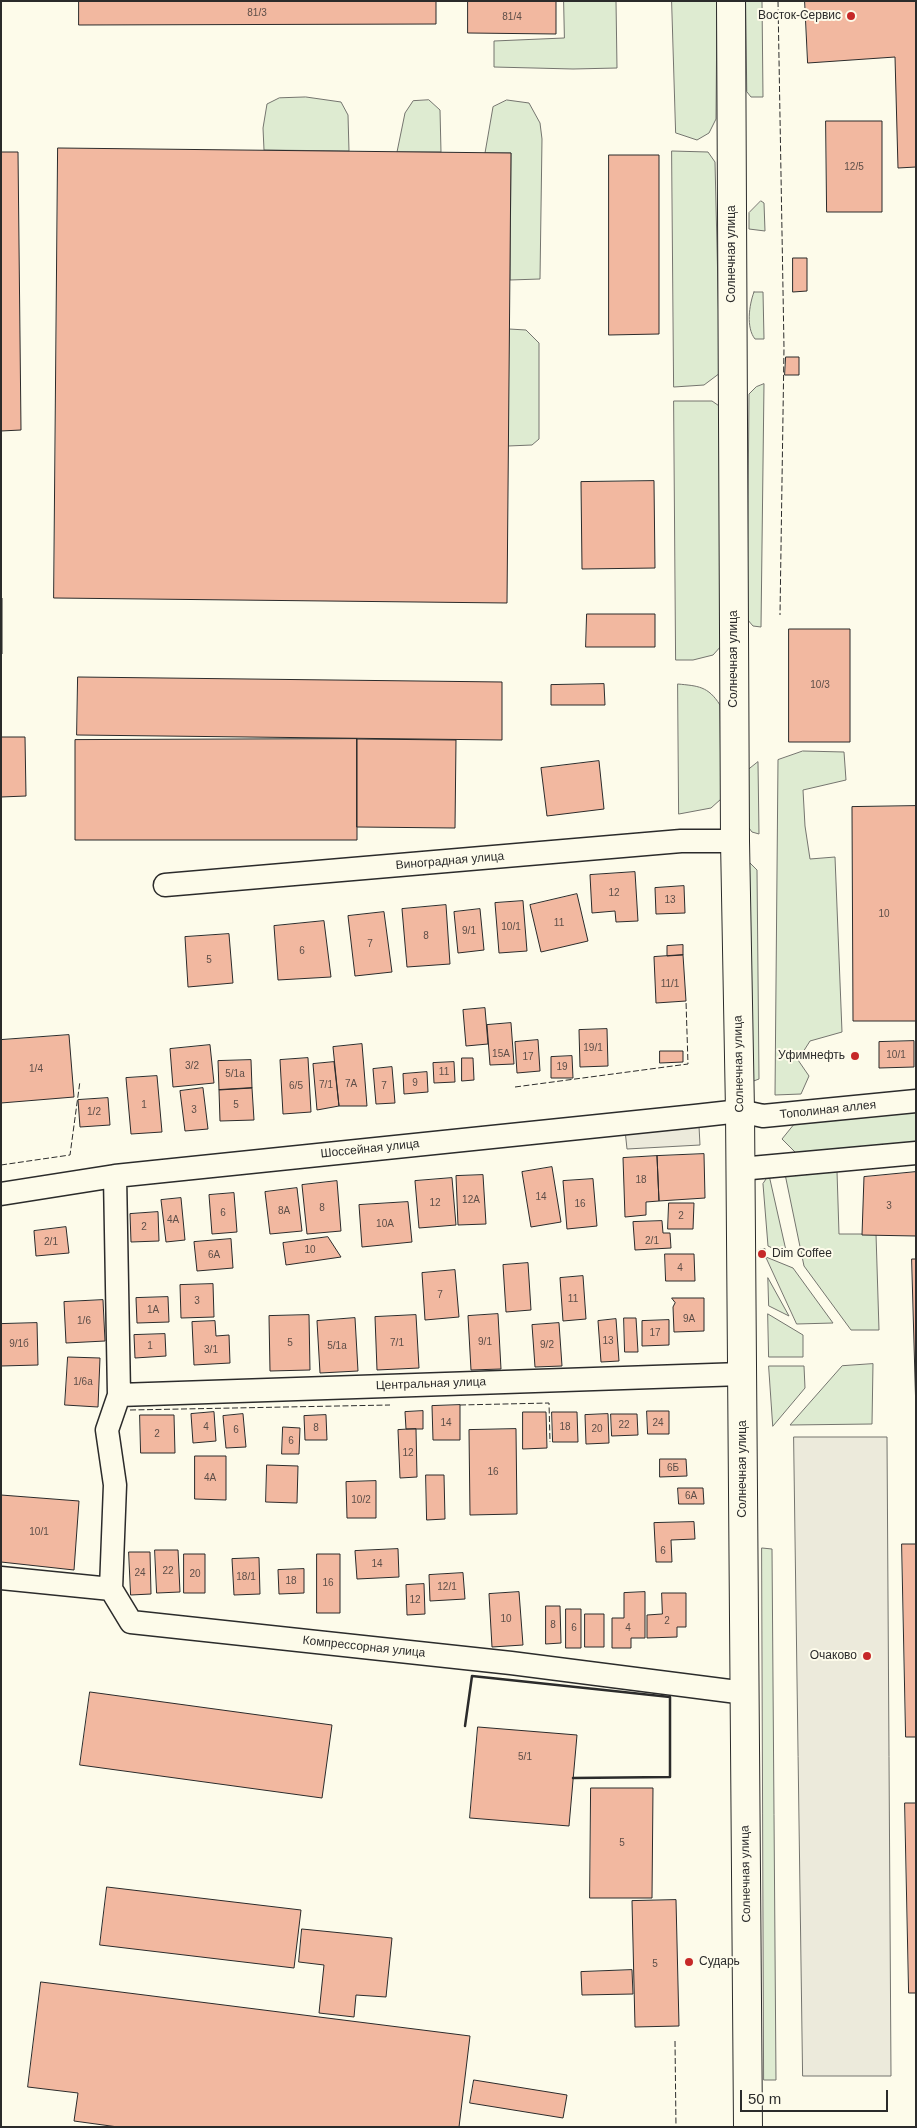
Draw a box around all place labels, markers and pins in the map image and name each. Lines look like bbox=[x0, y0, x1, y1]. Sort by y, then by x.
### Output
place label: Восток-Сервис bbox=[758, 9, 841, 23]
marker: Восток-Сервис bbox=[845, 10, 857, 22]
place label: Уфимнефть bbox=[778, 1049, 845, 1063]
marker: Уфимнефть bbox=[849, 1050, 861, 1062]
place label: Dim Coffee bbox=[772, 1247, 832, 1261]
marker: Dim Coffee bbox=[756, 1248, 768, 1260]
place label: Очаково bbox=[810, 1649, 857, 1663]
marker: Очаково bbox=[861, 1650, 873, 1662]
place label: Сударь bbox=[699, 1955, 740, 1969]
marker: Сударь bbox=[683, 1956, 695, 1968]

